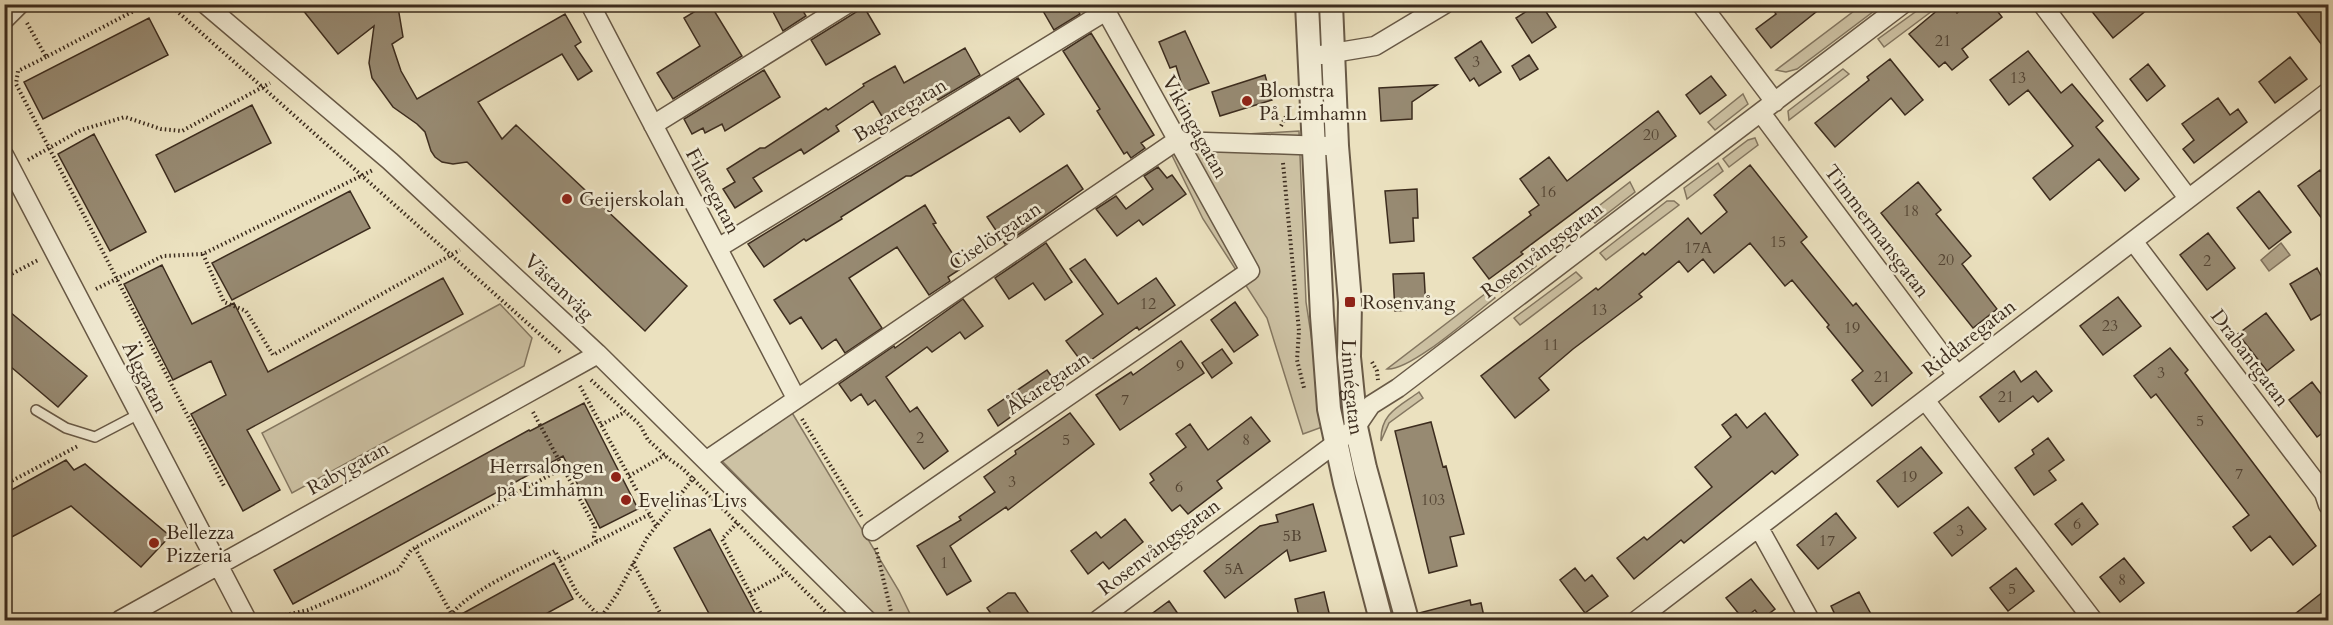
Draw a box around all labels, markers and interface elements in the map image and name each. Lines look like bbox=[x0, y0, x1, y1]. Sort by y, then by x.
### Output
house number: 21 bbox=[1935, 30, 1951, 52]
house number: 3 bbox=[1472, 51, 1480, 73]
house number: 13 bbox=[2010, 67, 2026, 89]
street label: Bagaregatan bbox=[848, 71, 952, 149]
street label: Vikingagatan bbox=[1156, 71, 1235, 184]
place label: Blomstra På Limhamn bbox=[1259, 77, 1368, 127]
marker: Blomstra På Limhamn bbox=[1240, 94, 1254, 108]
house number: 20 bbox=[1643, 124, 1659, 146]
street label: Filaregatan bbox=[679, 143, 747, 239]
street label: Timmermansgatan bbox=[1818, 159, 1936, 304]
house number: 16 bbox=[1540, 181, 1556, 203]
place label: Geijerskolan bbox=[579, 186, 685, 213]
marker: Geijerskolan bbox=[560, 192, 574, 206]
street label: Ciselörgatan bbox=[943, 195, 1047, 277]
street label: Rosenvångsgatan bbox=[1476, 195, 1609, 305]
house number: 18 bbox=[1903, 200, 1919, 222]
house number: 15 bbox=[1770, 231, 1786, 253]
house number: 17A bbox=[1684, 237, 1713, 259]
street label: Västanväg bbox=[518, 248, 600, 327]
house number: 20 bbox=[1938, 249, 1954, 271]
house number: 2 bbox=[2203, 250, 2211, 272]
place label: Rosenvång bbox=[1362, 289, 1456, 316]
house number: 12 bbox=[1140, 293, 1156, 315]
street label: Riddaregatan bbox=[1917, 293, 2022, 383]
marker: Rosenvång bbox=[1343, 295, 1357, 309]
house number: 13 bbox=[1591, 299, 1607, 321]
street label: Drabantgatan bbox=[2204, 304, 2296, 413]
house number: 23 bbox=[2102, 315, 2118, 337]
house number: 19 bbox=[1844, 317, 1860, 339]
house number: 11 bbox=[1543, 334, 1559, 356]
street label: Älggatan bbox=[116, 337, 175, 418]
street label: Linnégatan bbox=[1335, 339, 1371, 438]
street label: Åkaregatan bbox=[1001, 345, 1096, 421]
house number: 9 bbox=[1176, 355, 1184, 377]
house number: 3 bbox=[2157, 362, 2165, 384]
house number: 21 bbox=[1874, 366, 1890, 388]
house number: 21 bbox=[1998, 386, 2014, 408]
house number: 7 bbox=[1121, 389, 1129, 411]
house number: 5 bbox=[2196, 410, 2204, 432]
house number: 2 bbox=[916, 427, 924, 449]
house number: 5 bbox=[1062, 429, 1070, 451]
house number: 8 bbox=[1242, 429, 1250, 451]
street label: Rabygatan bbox=[302, 434, 394, 502]
place label: Herrsalongen på Limhamn bbox=[489, 453, 605, 503]
house number: 7 bbox=[2235, 463, 2243, 485]
house number: 19 bbox=[1901, 466, 1917, 488]
marker: Herrsalongen på Limhamn bbox=[609, 470, 623, 484]
house number: 3 bbox=[1008, 471, 1016, 493]
house number: 6 bbox=[1175, 476, 1183, 498]
place label: Evelinas Livs bbox=[638, 487, 747, 514]
house number: 103 bbox=[1421, 489, 1445, 511]
street label: Rosenvångsgatan bbox=[1093, 492, 1226, 602]
marker: Evelinas Livs bbox=[619, 493, 633, 507]
house number: 6 bbox=[2073, 513, 2081, 535]
place label: Bellezza Pizzeria bbox=[166, 519, 235, 569]
house number: 3 bbox=[1956, 520, 1964, 542]
house number: 5B bbox=[1282, 525, 1302, 547]
house number: 17 bbox=[1819, 530, 1835, 552]
marker: Bellezza Pizzeria bbox=[147, 536, 161, 550]
house number: 1 bbox=[940, 552, 948, 574]
house number: 5A bbox=[1224, 558, 1244, 580]
house number: 8 bbox=[2118, 569, 2126, 591]
house number: 5 bbox=[2008, 578, 2016, 600]

